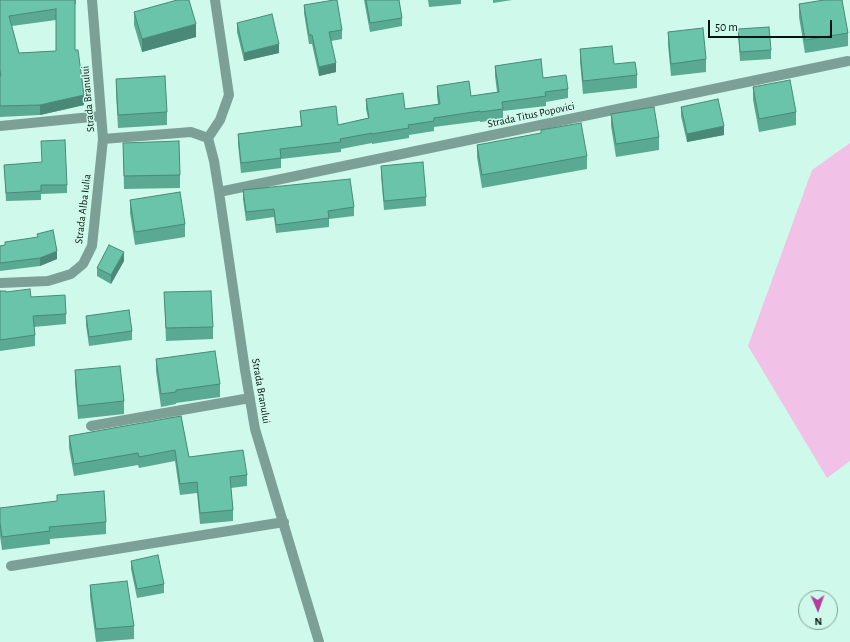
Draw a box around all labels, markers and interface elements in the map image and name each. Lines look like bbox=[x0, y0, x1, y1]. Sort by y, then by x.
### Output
scale bar bbox=[710, 12, 834, 38]
text: 50 m bbox=[715, 21, 738, 33]
street label: Strada Branului bbox=[79, 65, 97, 133]
street label: Strada Titus Popovici bbox=[486, 99, 576, 131]
street label: Strada Alba Iulia bbox=[72, 173, 94, 245]
street label: Strada Branului bbox=[249, 357, 273, 425]
north arrow bbox=[798, 590, 838, 630]
text: N bbox=[814, 616, 822, 627]

